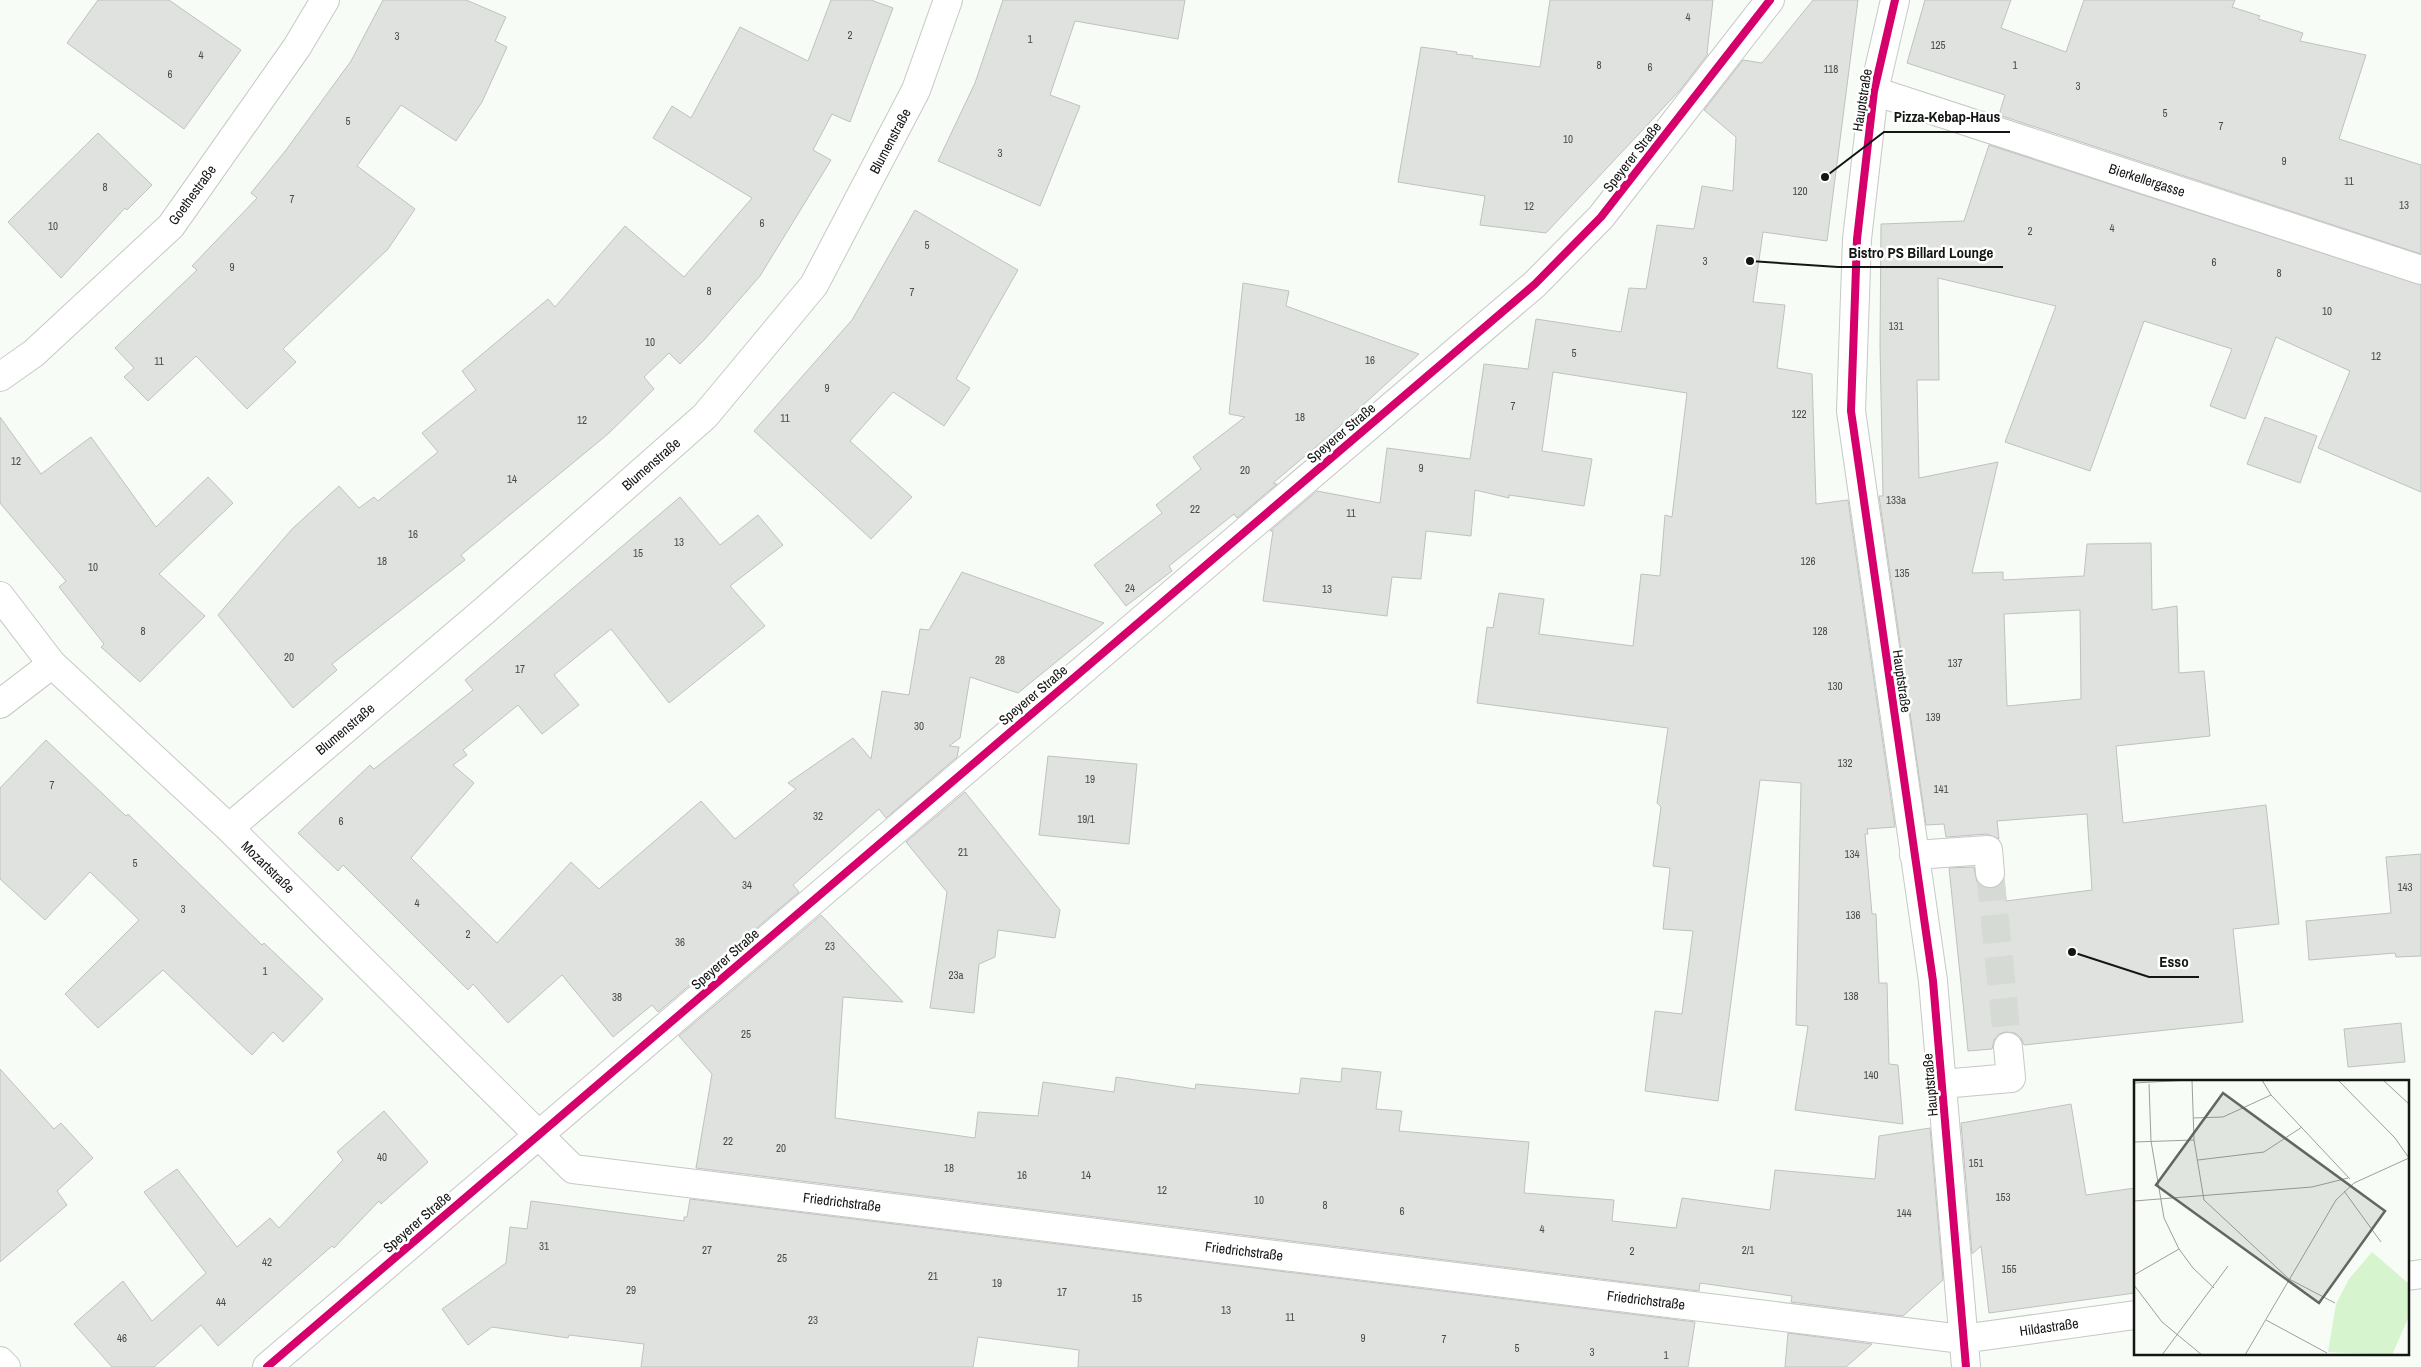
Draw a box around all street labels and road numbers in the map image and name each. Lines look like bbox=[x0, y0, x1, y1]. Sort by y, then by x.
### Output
street label: Hauptstraße bbox=[1848, 67, 1876, 133]
street label: Blumenstraße bbox=[865, 105, 915, 177]
street label: Speyerer Straße bbox=[1599, 118, 1665, 196]
street label: Bierkellergasse bbox=[2107, 159, 2187, 201]
street label: Goethestraße bbox=[164, 161, 220, 229]
street label: Speyerer Straße bbox=[1303, 399, 1379, 467]
street label: Blumenstraße bbox=[618, 434, 684, 494]
street label: Hauptstraße bbox=[1889, 648, 1915, 714]
street label: Speyerer Straße bbox=[995, 661, 1071, 729]
street label: Blumenstraße bbox=[312, 699, 378, 759]
street label: Mozartstraße bbox=[237, 837, 299, 897]
street label: Speyerer Straße bbox=[687, 925, 763, 993]
street label: Hauptstraße bbox=[1918, 1053, 1942, 1117]
street label: Speyerer Straße bbox=[379, 1188, 455, 1256]
street label: Friedrichstraße bbox=[802, 1188, 882, 1216]
street label: Friedrichstraße bbox=[1204, 1237, 1284, 1265]
street label: Friedrichstraße bbox=[1606, 1286, 1686, 1314]
street label: Hildastraße bbox=[2018, 1314, 2080, 1340]

